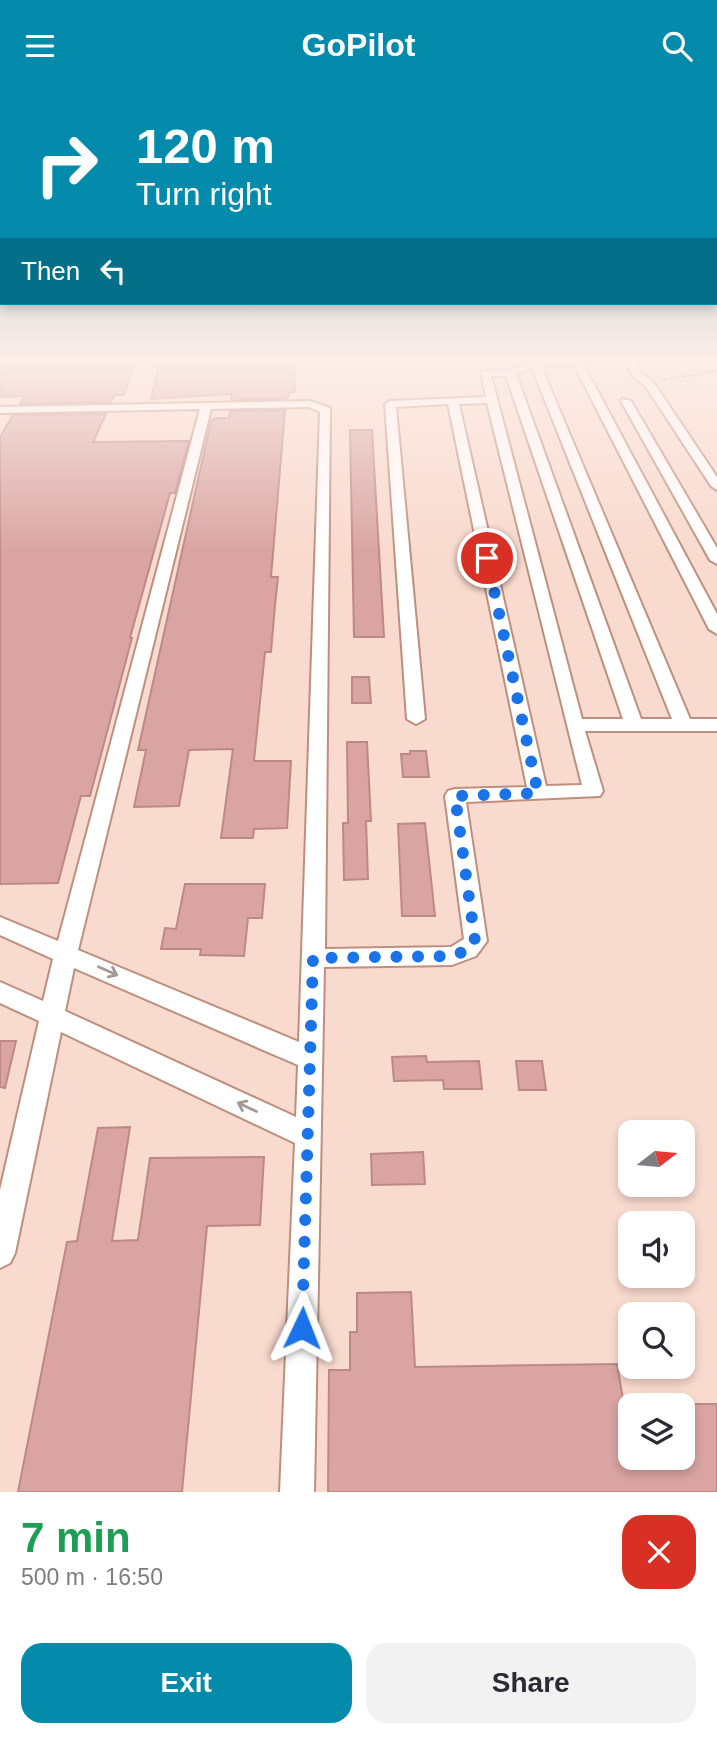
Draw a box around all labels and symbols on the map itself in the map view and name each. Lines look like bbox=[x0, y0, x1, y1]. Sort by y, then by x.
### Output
pin bbox=[457, 528, 517, 588]
one-way arrow bbox=[97, 965, 118, 978]
one-way arrow bbox=[237, 1100, 258, 1113]
north arrow bbox=[618, 1120, 695, 1197]
position arrow bbox=[265, 1291, 339, 1365]

